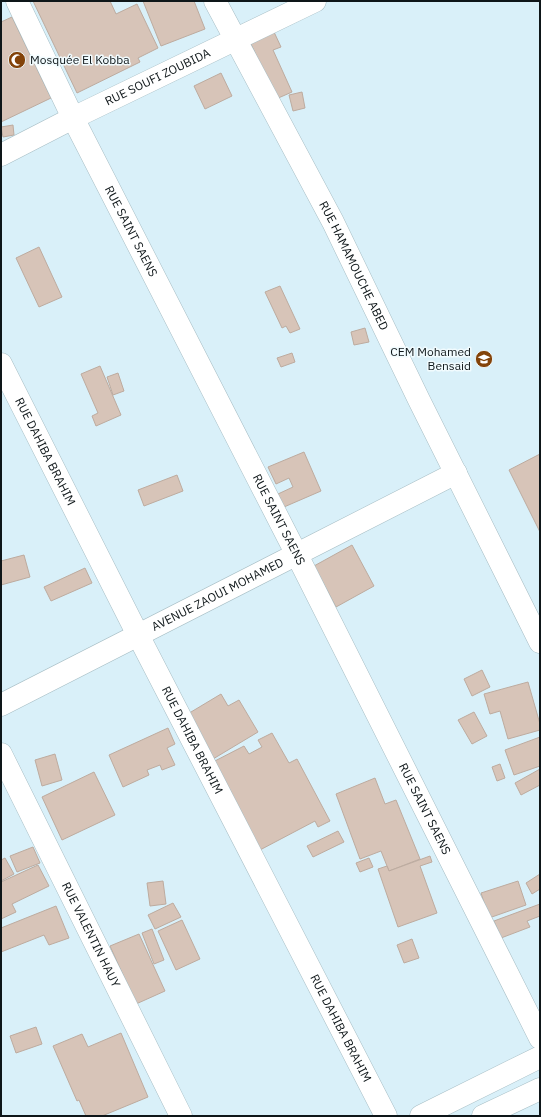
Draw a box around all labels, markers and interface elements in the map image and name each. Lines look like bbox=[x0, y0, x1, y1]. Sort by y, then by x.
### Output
street label: RUE SOUFI ZOUBIDA bbox=[102, 45, 213, 108]
mosque icon: Mosquée El Kobba bbox=[7, 50, 27, 70]
place label: Mosquée El Kobba bbox=[30, 52, 130, 67]
street label: RUE SAINT SAENS bbox=[102, 183, 161, 279]
street label: RUE HAMAMOUCHE ABED bbox=[316, 198, 392, 333]
place label: CEM Mohamed Bensaid bbox=[390, 344, 471, 373]
school or university icon: CEM Mohamed Bensaid bbox=[474, 349, 494, 369]
street label: RUE DAHIBA BRAHIM bbox=[12, 395, 79, 508]
street label: RUE SAINT SAENS bbox=[250, 471, 309, 567]
street label: AVENUE ZAOUI MOHAMED bbox=[149, 554, 286, 634]
street label: RUE DAHIBA BRAHIM bbox=[159, 684, 227, 796]
street label: RUE SAINT SAENS bbox=[396, 760, 454, 857]
street label: RUE VALENTIN HAUY bbox=[59, 879, 124, 990]
street label: RUE DAHIBA BRAHIM bbox=[307, 972, 375, 1084]

